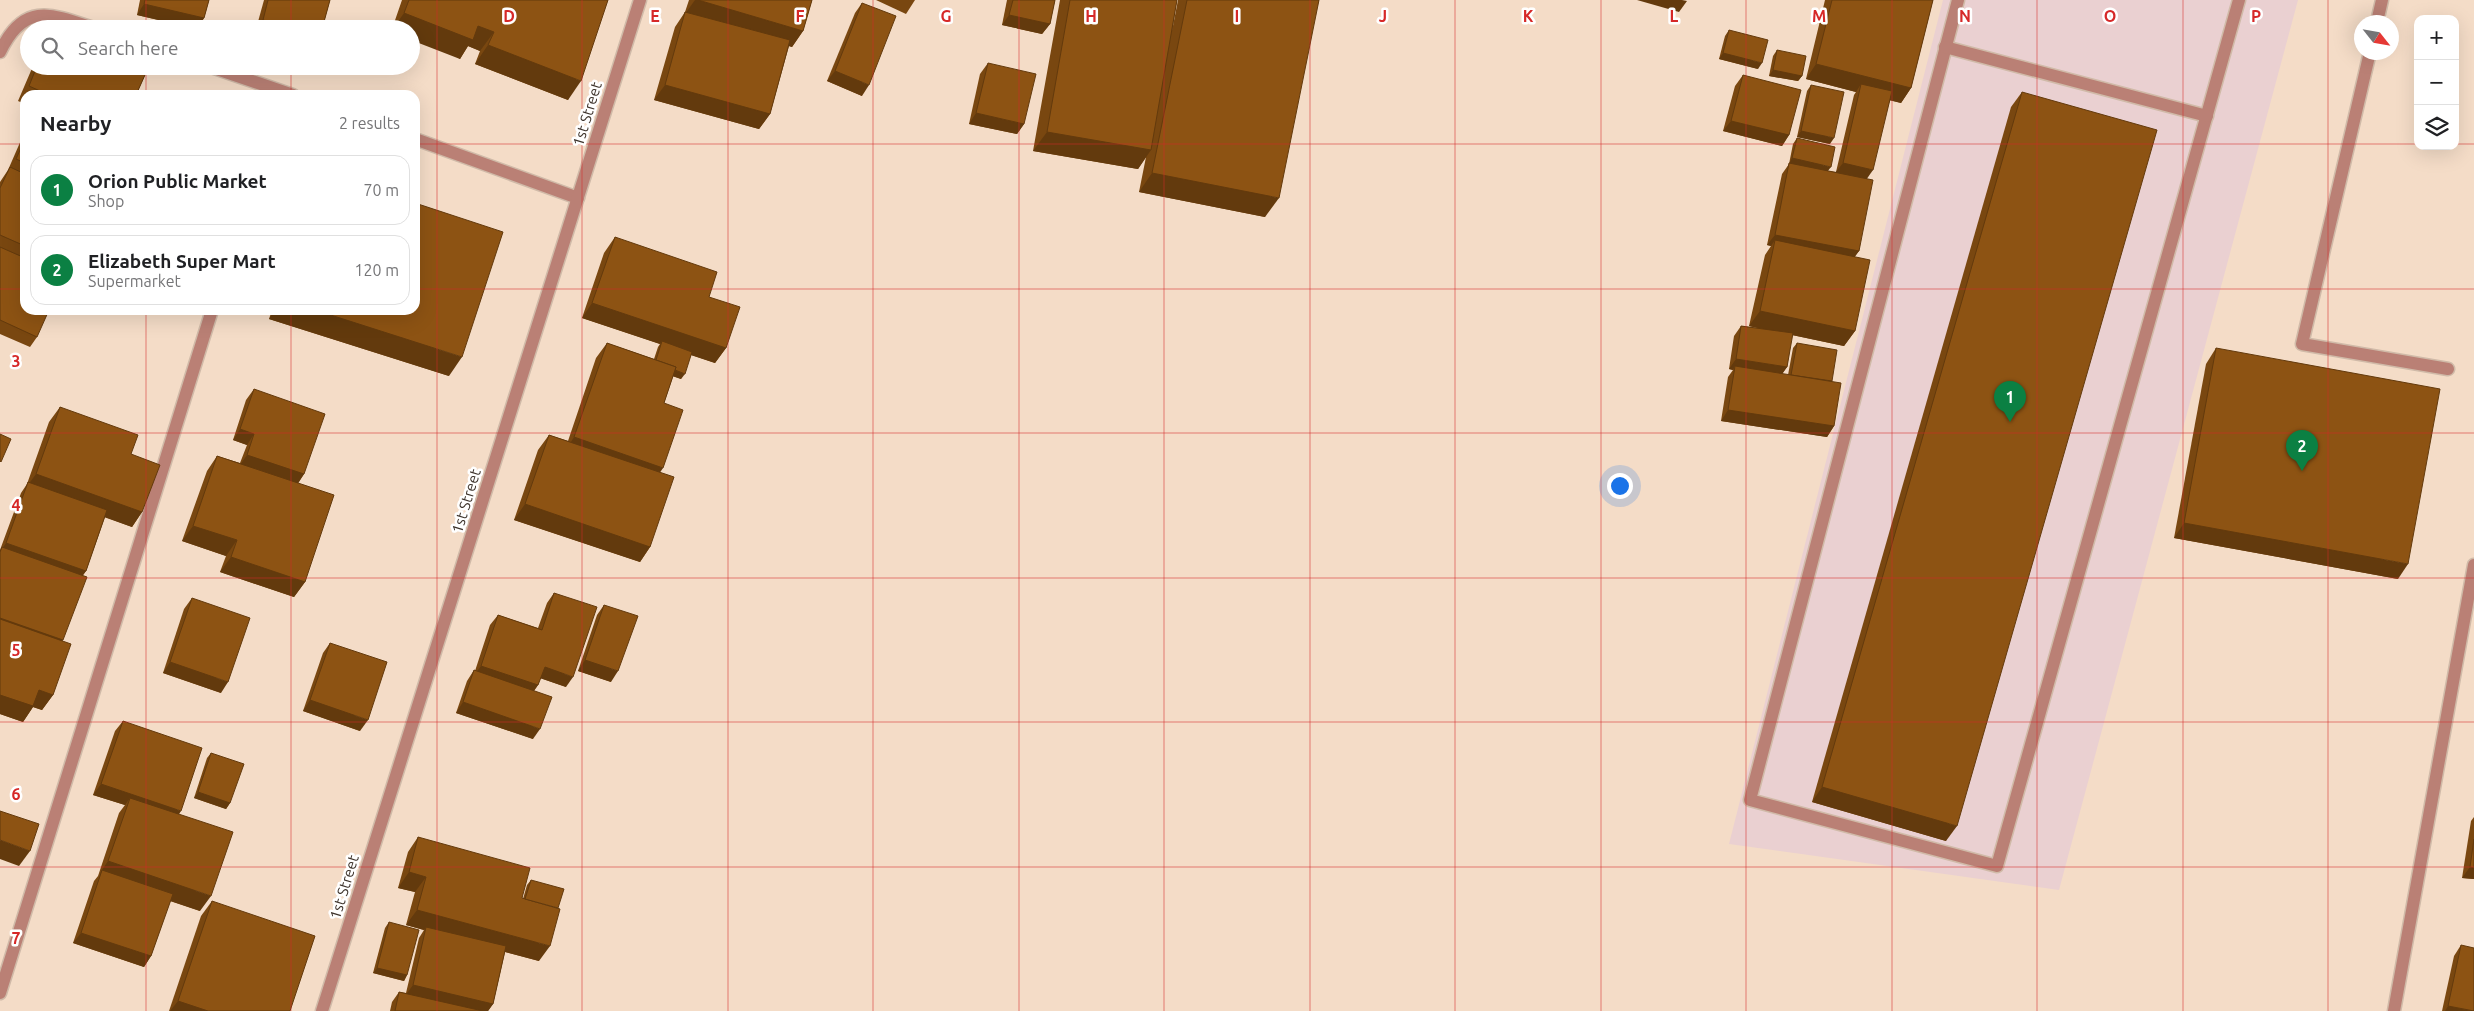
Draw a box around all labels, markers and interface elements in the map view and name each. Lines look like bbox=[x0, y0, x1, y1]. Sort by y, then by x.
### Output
text: D bbox=[503, 7, 515, 25]
text: E bbox=[650, 7, 660, 25]
text: F bbox=[796, 7, 805, 25]
text: G bbox=[940, 7, 952, 25]
text: H bbox=[1085, 7, 1097, 25]
text: I bbox=[1235, 7, 1239, 25]
text: J bbox=[1379, 7, 1387, 25]
text: K bbox=[1523, 7, 1534, 25]
text: L bbox=[1670, 7, 1679, 25]
text: M bbox=[1812, 7, 1826, 25]
text: N bbox=[1959, 7, 1971, 25]
text: O bbox=[2104, 7, 2116, 25]
text: P bbox=[2251, 7, 2261, 25]
north arrow bbox=[2354, 15, 2399, 60]
map controls bbox=[2414, 15, 2459, 150]
button: + bbox=[2414, 15, 2459, 60]
search box bbox=[20, 20, 420, 75]
icon: search bbox=[38, 34, 66, 62]
text: Search here bbox=[78, 37, 178, 59]
button: − bbox=[2414, 60, 2459, 105]
street label: 1st Street bbox=[569, 80, 605, 148]
button: layers bbox=[2414, 105, 2459, 150]
text: Nearby bbox=[40, 111, 111, 135]
text: 2 results bbox=[339, 114, 400, 132]
text: Orion Public Market bbox=[88, 170, 267, 192]
text: 1 bbox=[52, 181, 62, 199]
text: 70 m bbox=[363, 181, 399, 199]
text: Shop bbox=[88, 192, 124, 210]
text: Elizabeth Super Mart bbox=[88, 250, 276, 272]
text: 2 bbox=[52, 261, 62, 279]
text: 120 m bbox=[354, 261, 399, 279]
text: Supermarket bbox=[88, 272, 181, 290]
text: 3 bbox=[11, 352, 21, 370]
pin: 1 bbox=[1994, 381, 2026, 422]
pin: 2 bbox=[2286, 430, 2318, 471]
street label: 1st Street bbox=[448, 467, 484, 535]
your location bbox=[1607, 473, 1633, 499]
text: 4 bbox=[11, 496, 21, 514]
text: 5 bbox=[11, 641, 21, 659]
text: 6 bbox=[11, 785, 21, 803]
street label: 1st Street bbox=[326, 853, 362, 921]
text: 7 bbox=[11, 929, 21, 947]

